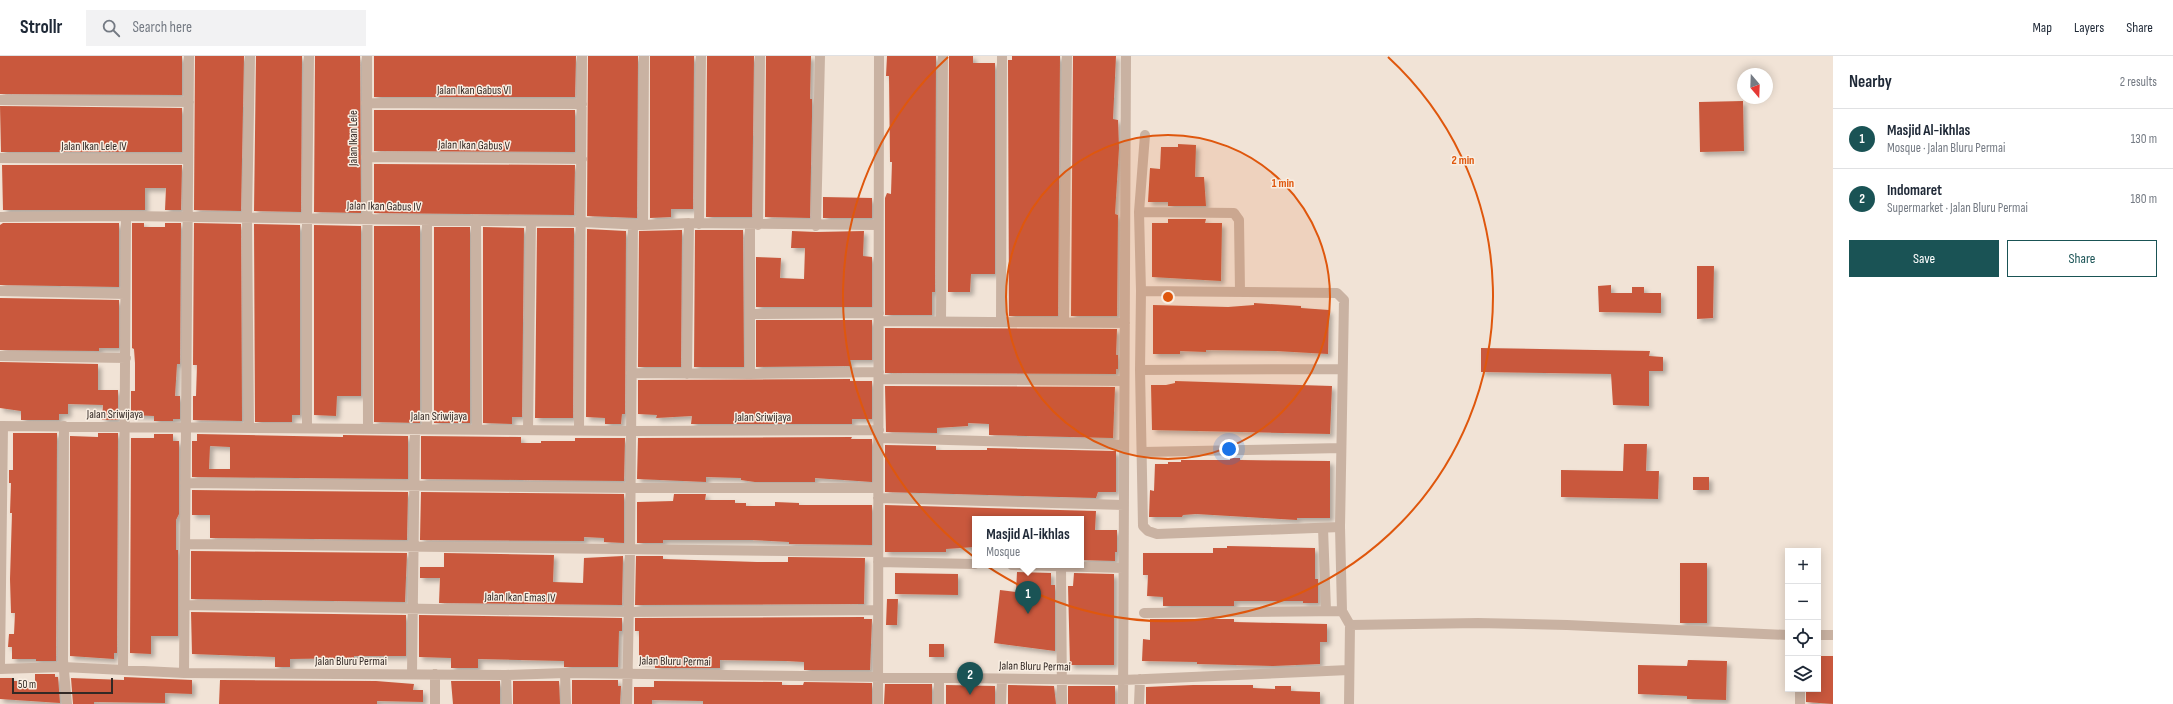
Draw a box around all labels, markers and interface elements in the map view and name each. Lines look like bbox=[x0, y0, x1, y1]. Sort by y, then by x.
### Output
search box bbox=[86, 10, 366, 46]
text: Strollr bbox=[20, 16, 62, 39]
icon: search bbox=[100, 17, 122, 39]
text: Search here bbox=[132, 18, 192, 37]
text: Map bbox=[2032, 19, 2052, 36]
text: Layers bbox=[2074, 19, 2104, 36]
text: Share bbox=[2126, 19, 2153, 36]
north arrow bbox=[1737, 68, 1773, 104]
text: Nearby bbox=[1849, 72, 1892, 92]
text: 2 results bbox=[2120, 74, 2157, 90]
street label: Jalan Ikan Gabus VI bbox=[436, 83, 511, 98]
street label: Jalan Ikan Lele bbox=[346, 110, 361, 167]
text: Masjid Al-ikhlas bbox=[1887, 121, 1970, 140]
text: 1 bbox=[1859, 131, 1865, 147]
text: 130 m bbox=[2131, 131, 2157, 147]
street label: Jalan Ikan Gabus V bbox=[437, 137, 511, 154]
street label: Jalan Ikan Lele IV bbox=[60, 139, 127, 154]
text: Mosque · Jalan Bluru Permai bbox=[1887, 140, 2005, 156]
text: 2 min bbox=[1452, 153, 1474, 168]
text: 1 min bbox=[1272, 176, 1294, 191]
text: Indomaret bbox=[1887, 181, 1942, 200]
text: 2 bbox=[1859, 191, 1865, 207]
text: 180 m bbox=[2131, 191, 2157, 207]
street label: Jalan Ikan Gabus IV bbox=[346, 198, 422, 215]
text: Supermarket · Jalan Bluru Permai bbox=[1887, 200, 2028, 216]
button: Save bbox=[1849, 240, 1999, 277]
button: Share bbox=[2007, 240, 2157, 277]
centre of rings bbox=[1161, 290, 1175, 304]
street label: Jalan Sriwijaya bbox=[86, 407, 144, 422]
street label: Jalan Sriwijaya bbox=[410, 409, 468, 424]
street label: Jalan Sriwijaya bbox=[734, 410, 792, 425]
your location bbox=[1219, 439, 1239, 459]
popup bbox=[972, 516, 1084, 568]
text: Masjid Al-ikhlas bbox=[986, 525, 1070, 544]
text: Mosque bbox=[986, 544, 1020, 560]
map controls bbox=[1785, 548, 1821, 692]
button: + bbox=[1785, 548, 1821, 584]
pin: 1 bbox=[1015, 581, 1041, 614]
button: − bbox=[1785, 584, 1821, 620]
street label: Jalan Ikan Emas IV bbox=[483, 589, 556, 606]
button: locate bbox=[1785, 620, 1821, 656]
street label: Jalan Bluru Permai bbox=[638, 653, 711, 670]
street label: Jalan Bluru Permai bbox=[314, 654, 387, 669]
button: layers bbox=[1785, 656, 1821, 692]
street label: Jalan Bluru Permai bbox=[998, 658, 1071, 675]
pin: 2 bbox=[957, 662, 983, 695]
scale bar bbox=[12, 676, 113, 695]
text: 50 m bbox=[18, 678, 36, 691]

